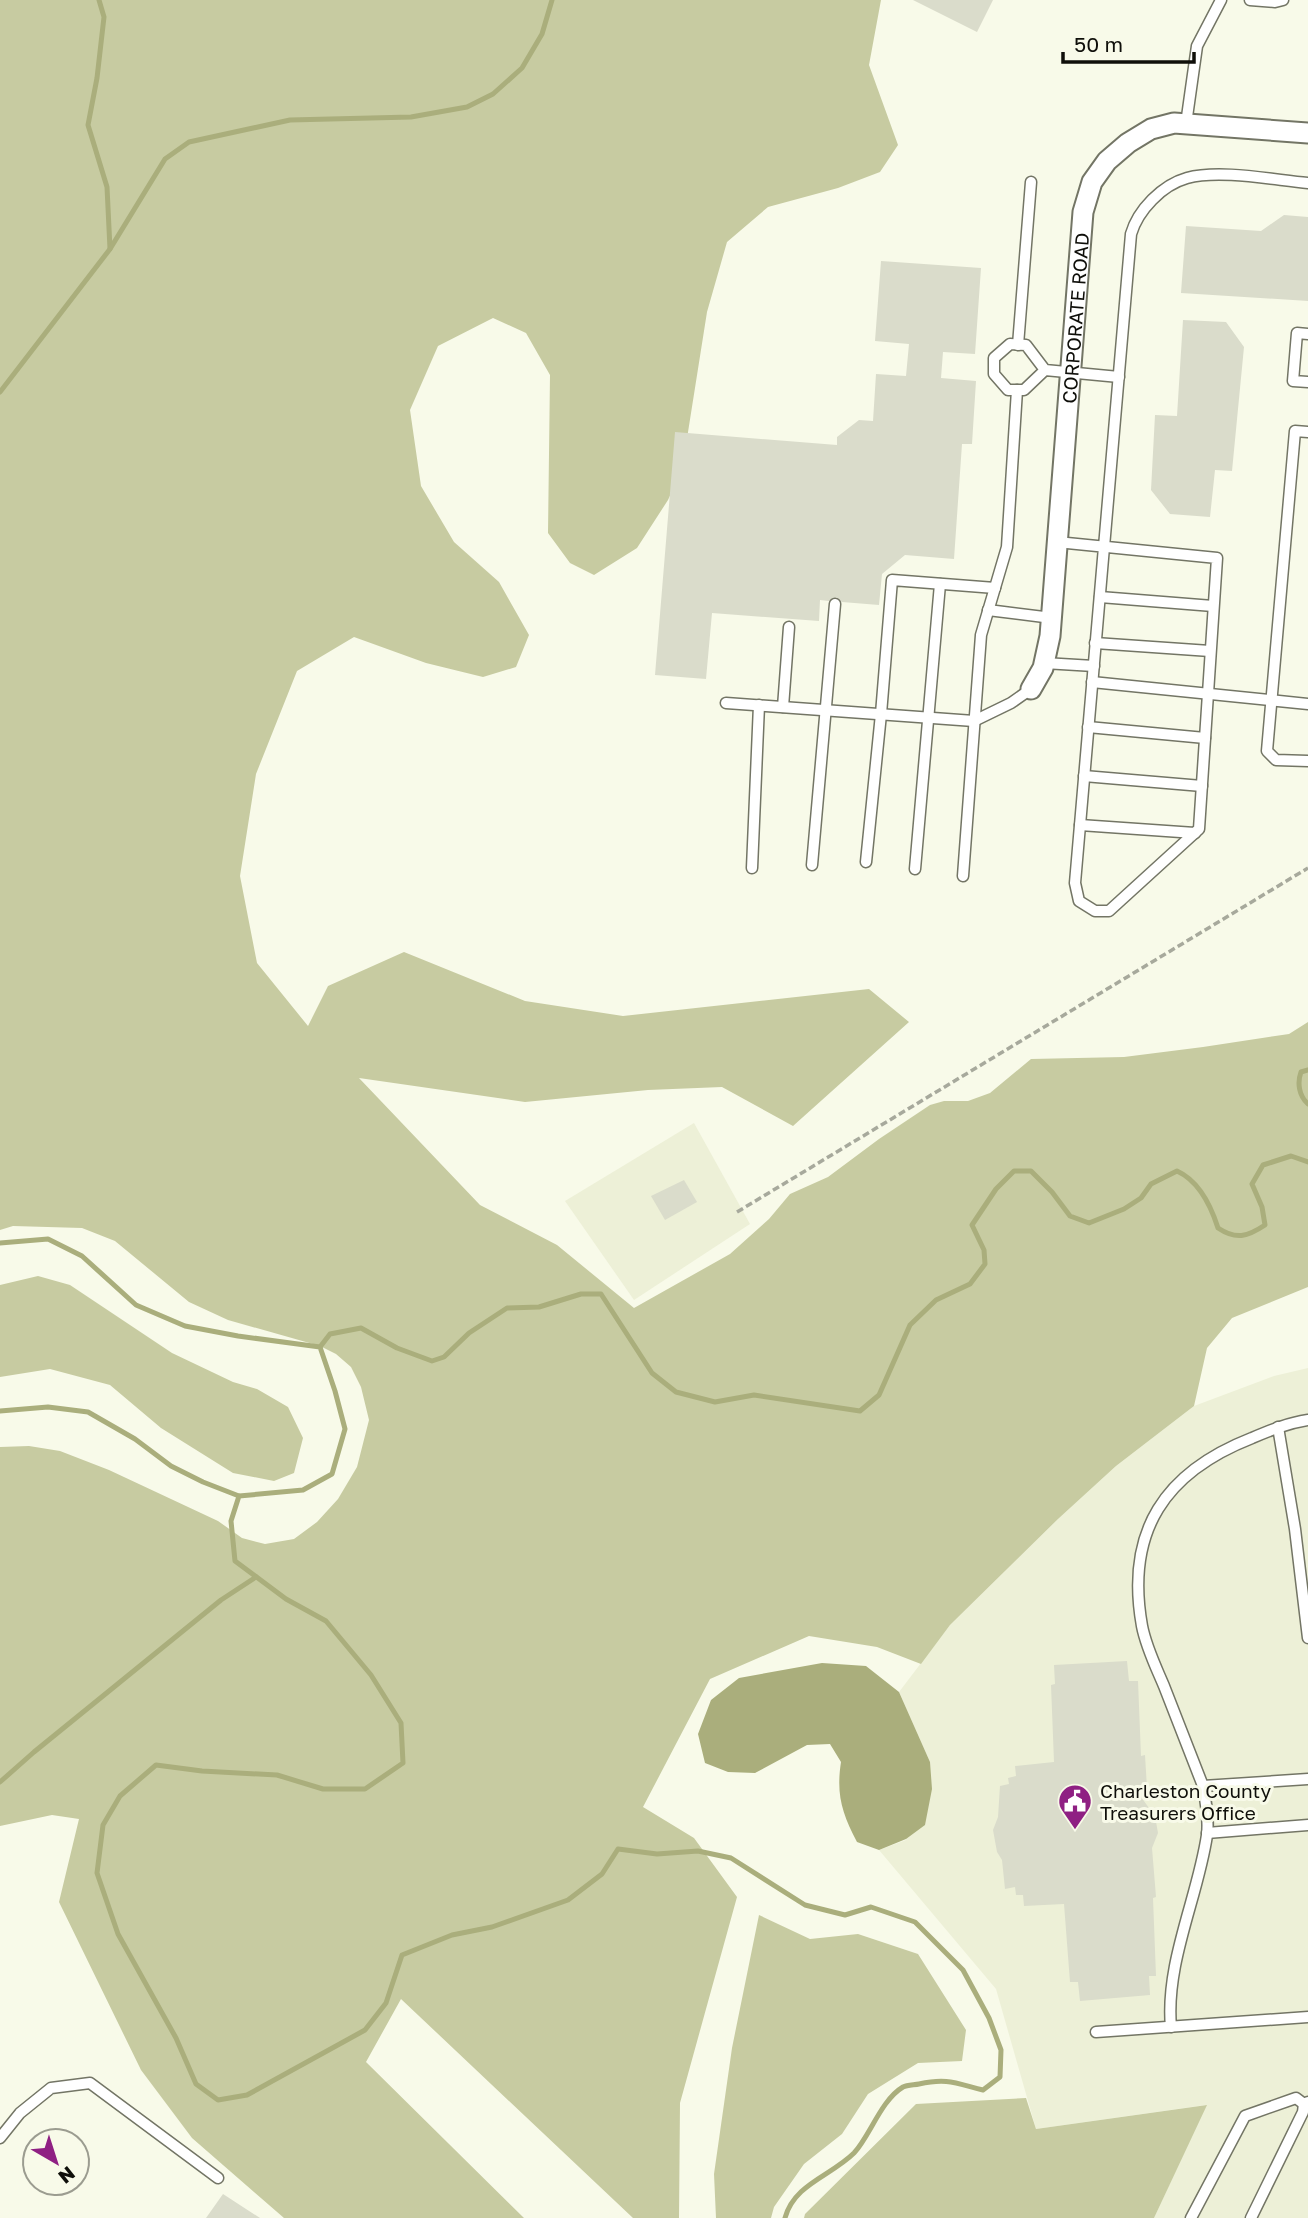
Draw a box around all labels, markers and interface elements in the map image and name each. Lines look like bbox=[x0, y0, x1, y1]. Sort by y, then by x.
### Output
scale bar bbox=[1063, 21, 1194, 65]
text: 50 m bbox=[1074, 31, 1123, 57]
street label: CORPORATE ROAD bbox=[1057, 232, 1093, 404]
place label: Charleston County Treasurers Office bbox=[1100, 1779, 1271, 1824]
public building icon: Charleston County Treasurers Office bbox=[1056, 1782, 1094, 1831]
north arrow bbox=[21, 2127, 91, 2197]
text: N bbox=[54, 2162, 80, 2189]

